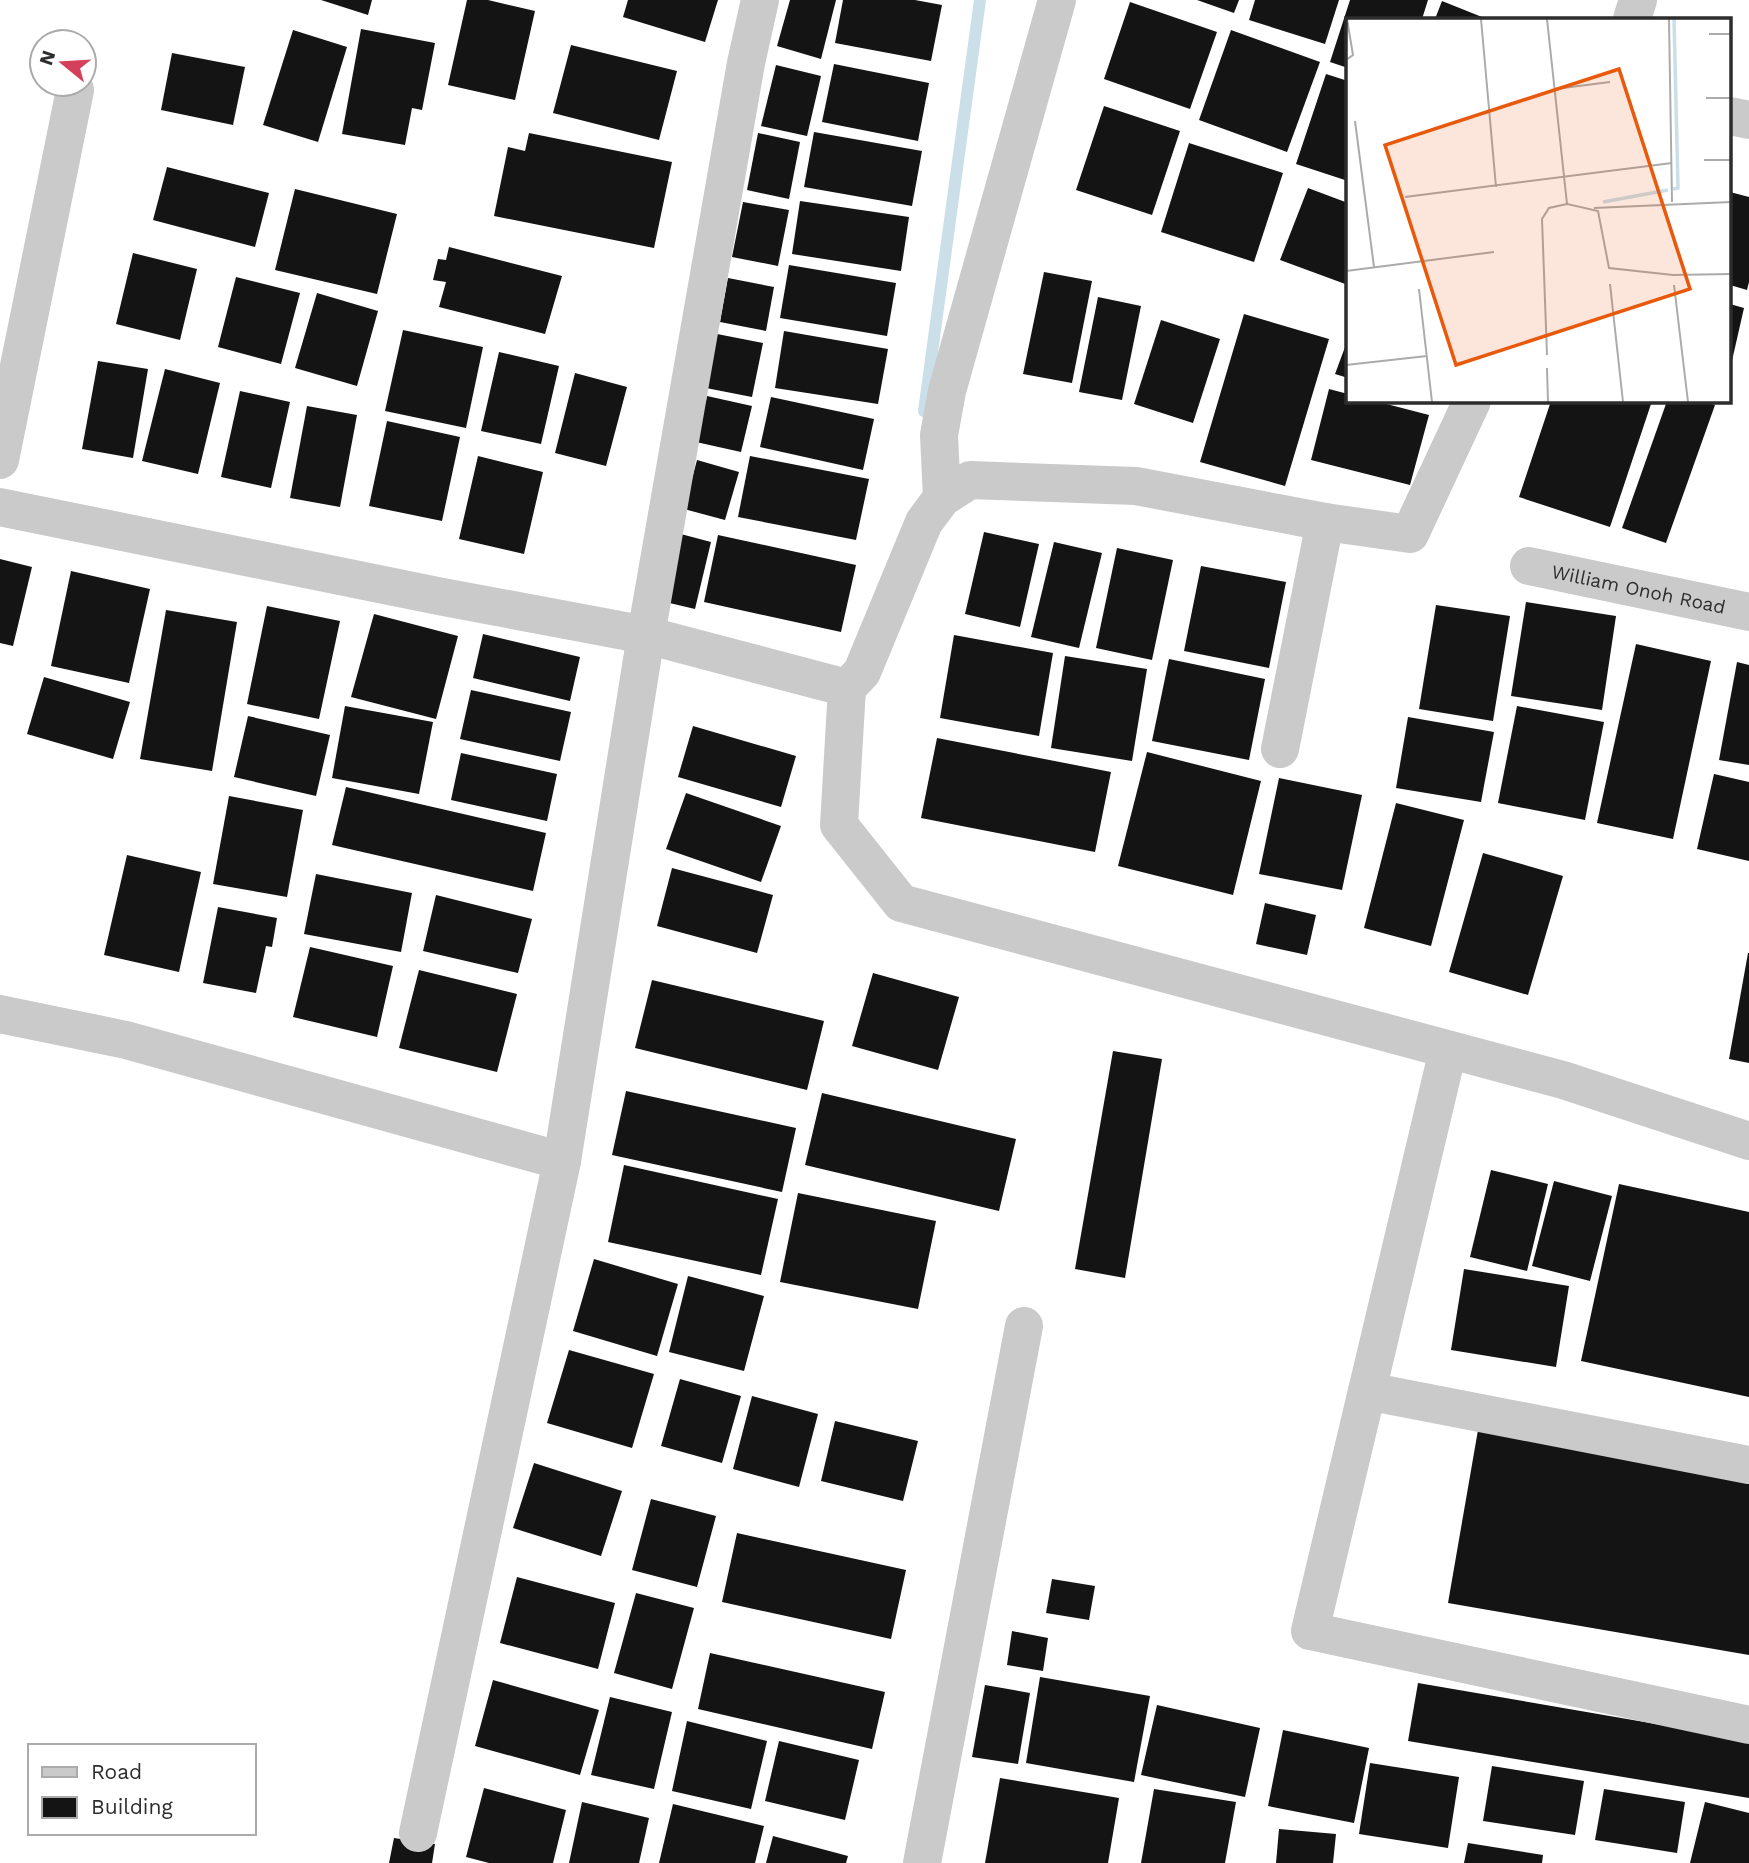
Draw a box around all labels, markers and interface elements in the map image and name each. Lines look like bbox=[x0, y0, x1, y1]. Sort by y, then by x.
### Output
inset map bbox=[1346, 18, 1732, 402]
north arrow bbox=[28, 28, 98, 98]
text: N bbox=[34, 48, 60, 68]
street label: William Onoh Road bbox=[1549, 560, 1728, 618]
legend bbox=[28, 1744, 256, 1835]
text: Road bbox=[91, 1759, 142, 1784]
text: Building bbox=[91, 1794, 173, 1819]

